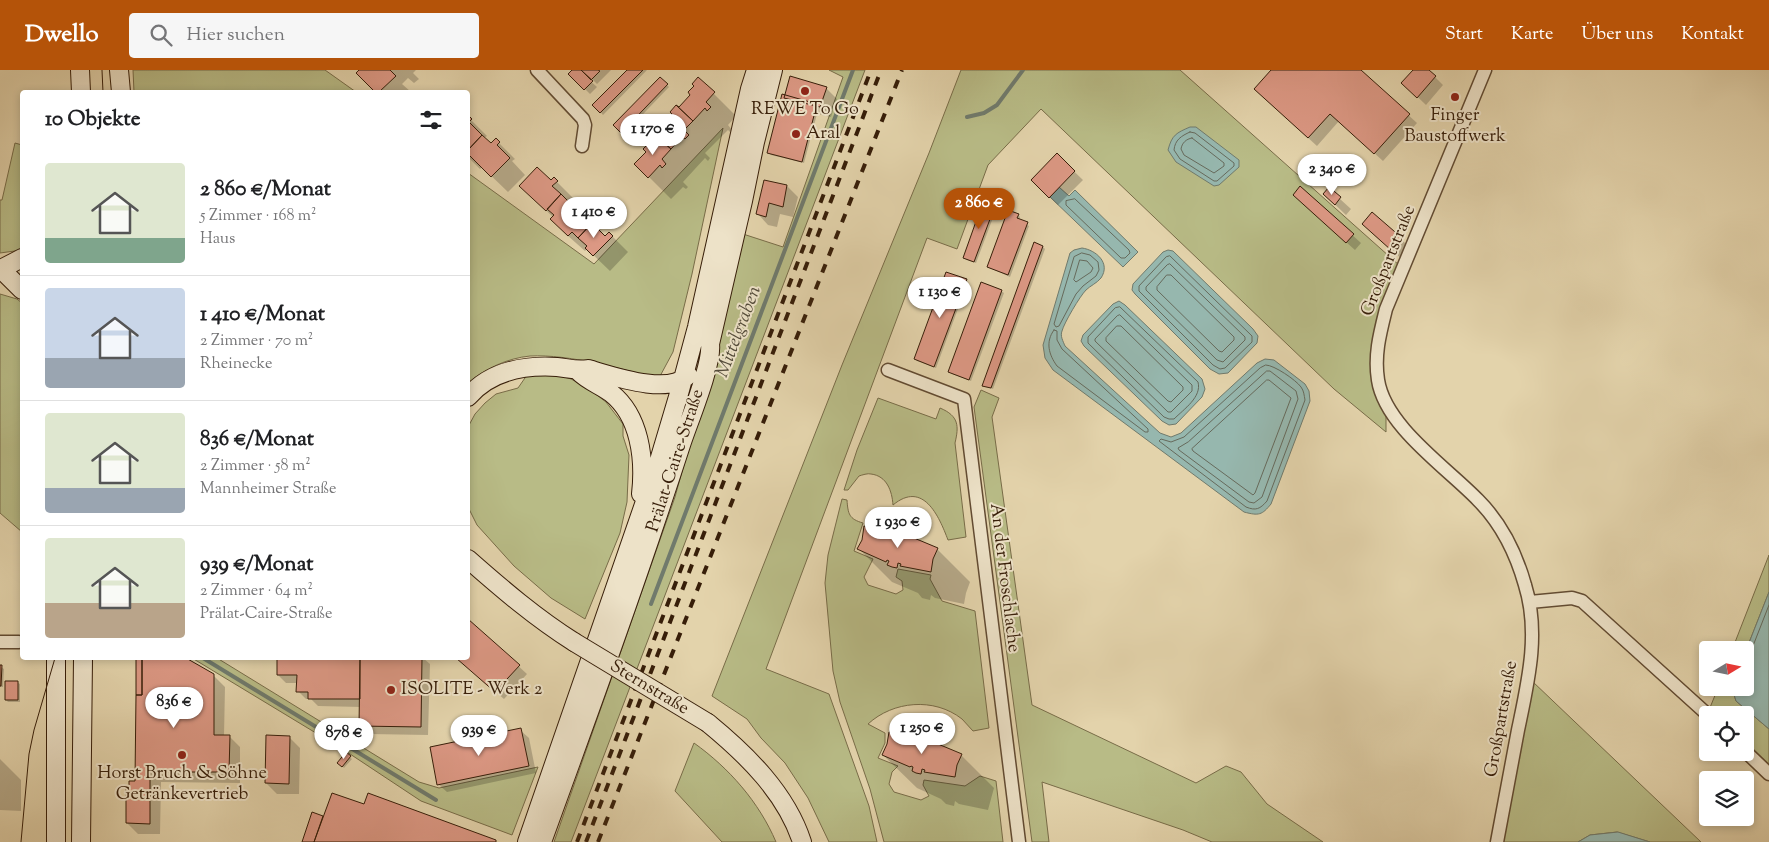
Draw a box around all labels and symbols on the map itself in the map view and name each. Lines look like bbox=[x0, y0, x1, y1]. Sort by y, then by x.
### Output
marker: REWE To Go bbox=[799, 85, 811, 97]
marker: Finger Baustoffwerk bbox=[1449, 91, 1461, 103]
place label: REWE To Go bbox=[751, 97, 859, 123]
place label: Finger Baustoffwerk bbox=[1404, 103, 1506, 150]
pin: 1 170 € bbox=[607, 114, 699, 156]
place label: Aral bbox=[806, 121, 840, 147]
marker: Aral bbox=[790, 128, 802, 140]
pin: 2 340 € bbox=[1286, 154, 1378, 196]
pin: 2 860 € bbox=[933, 188, 1025, 230]
pin: 1 410 € bbox=[548, 196, 640, 239]
street label: Großpartstraße bbox=[1355, 202, 1423, 320]
pin: 1 130 € bbox=[894, 276, 986, 319]
water label: Mittelgraben bbox=[709, 282, 769, 382]
street label: Prälat-Caire-Straße bbox=[641, 386, 711, 536]
street label: An der Froschlache bbox=[982, 502, 1026, 654]
pin: 1 930 € bbox=[852, 506, 944, 549]
north arrow bbox=[1699, 641, 1754, 696]
street label: Sternstraße bbox=[604, 654, 694, 722]
street label: Großpartstraße bbox=[1479, 659, 1525, 779]
place label: ISOLITE - Werk 2 bbox=[401, 677, 543, 703]
marker: ISOLITE - Werk 2 bbox=[385, 684, 397, 696]
pin: 836 € bbox=[139, 686, 209, 729]
pin: 1 250 € bbox=[876, 712, 968, 755]
pin: 939 € bbox=[444, 714, 514, 757]
pin: 878 € bbox=[309, 718, 379, 760]
marker: Horst Bruch & Söhne Getränkevertrieb bbox=[176, 749, 188, 761]
place label: Horst Bruch & Söhne Getränkevertrieb bbox=[97, 761, 267, 808]

